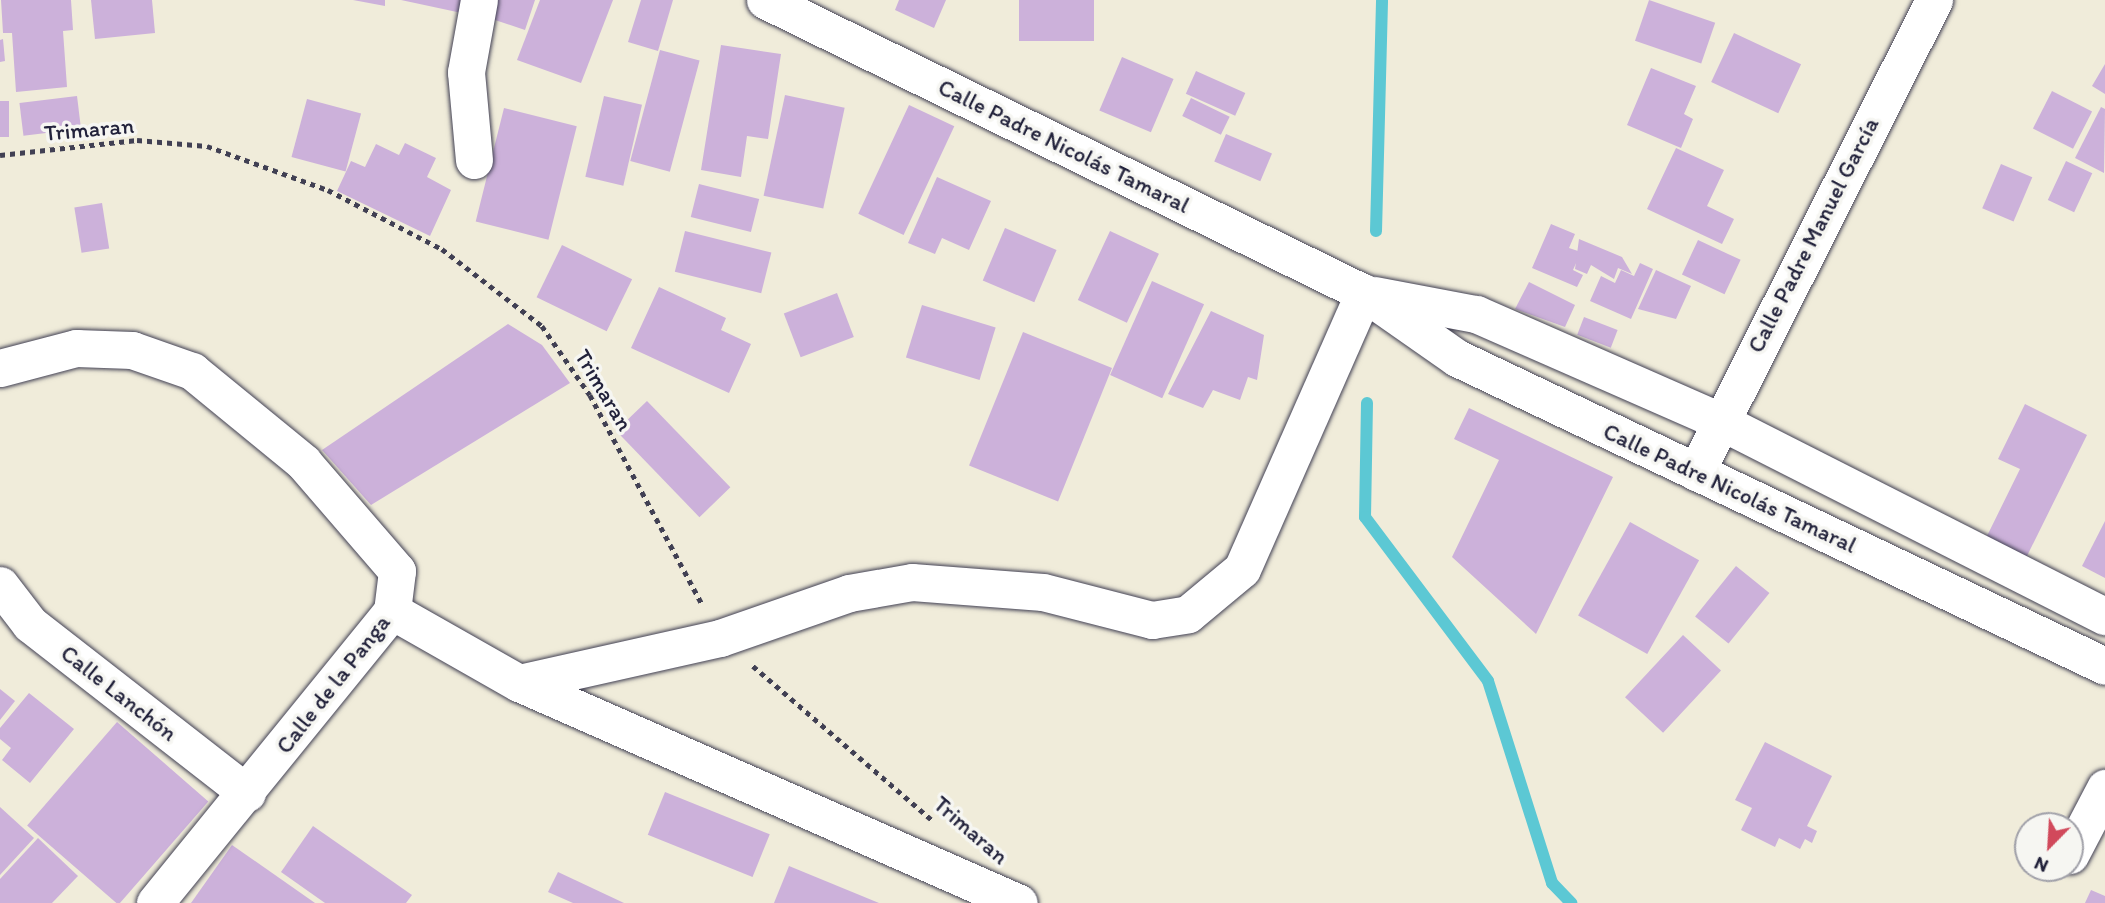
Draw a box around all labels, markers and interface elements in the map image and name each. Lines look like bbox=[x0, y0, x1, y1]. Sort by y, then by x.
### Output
street label: Calle Padre Nicolás Tamaral bbox=[934, 73, 1194, 219]
street label: Trimaran bbox=[43, 111, 135, 147]
street label: Calle Padre Manuel García bbox=[1742, 113, 1884, 357]
street label: Trimaran bbox=[569, 344, 639, 436]
street label: Calle Padre Nicolás Tamaral bbox=[1599, 417, 1861, 559]
street label: Calle de la Panga bbox=[270, 609, 396, 759]
street label: Calle Lanchón bbox=[55, 639, 183, 747]
street label: Trimaran bbox=[928, 790, 1014, 870]
north arrow bbox=[2014, 812, 2084, 882]
text: N bbox=[2031, 852, 2052, 878]

